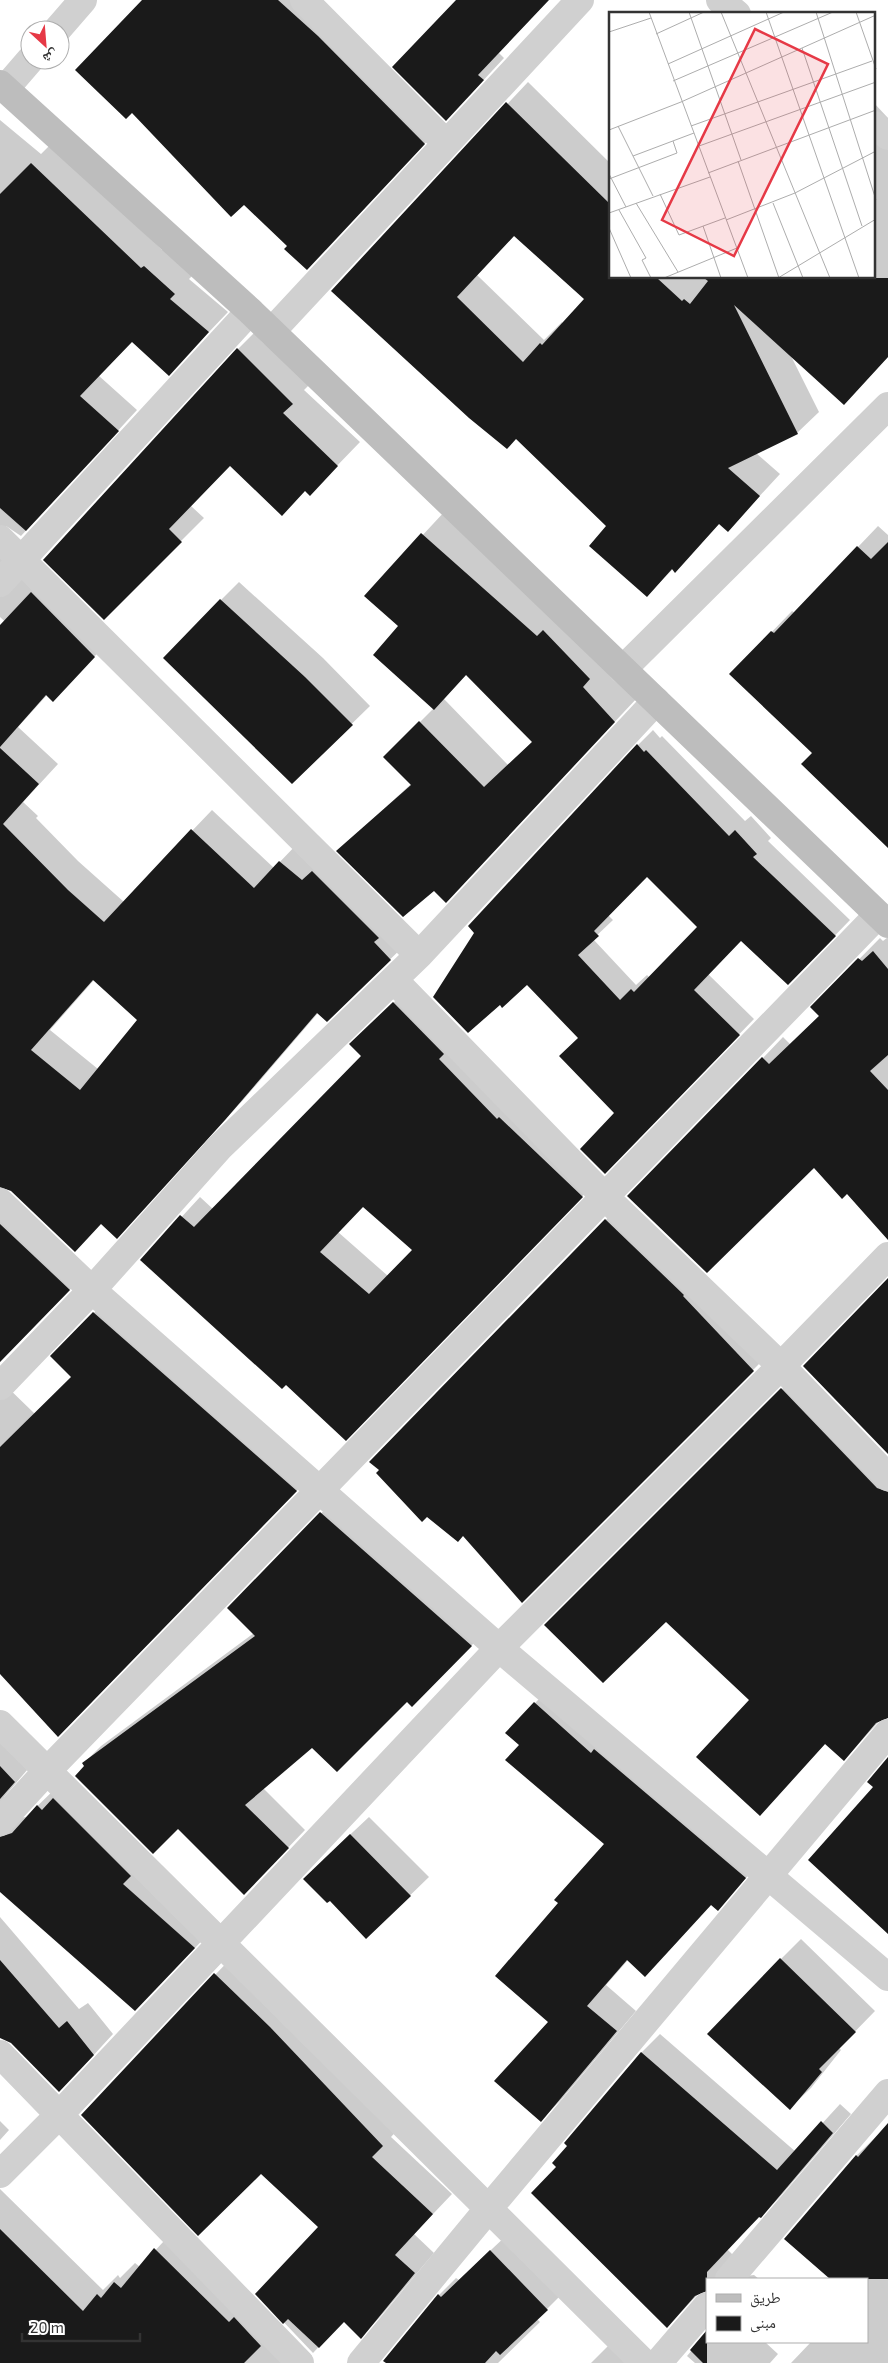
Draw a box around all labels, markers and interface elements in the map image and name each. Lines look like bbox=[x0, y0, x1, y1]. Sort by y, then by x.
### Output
inset map bbox=[609, 12, 876, 279]
north arrow bbox=[20, 20, 70, 70]
text: ش bbox=[40, 45, 61, 68]
legend bbox=[706, 2278, 868, 2343]
text: طريق bbox=[750, 2288, 781, 2308]
scale bar bbox=[22, 2310, 140, 2342]
text: مبنى bbox=[750, 2313, 776, 2333]
text: 20 m bbox=[30, 2318, 64, 2336]

